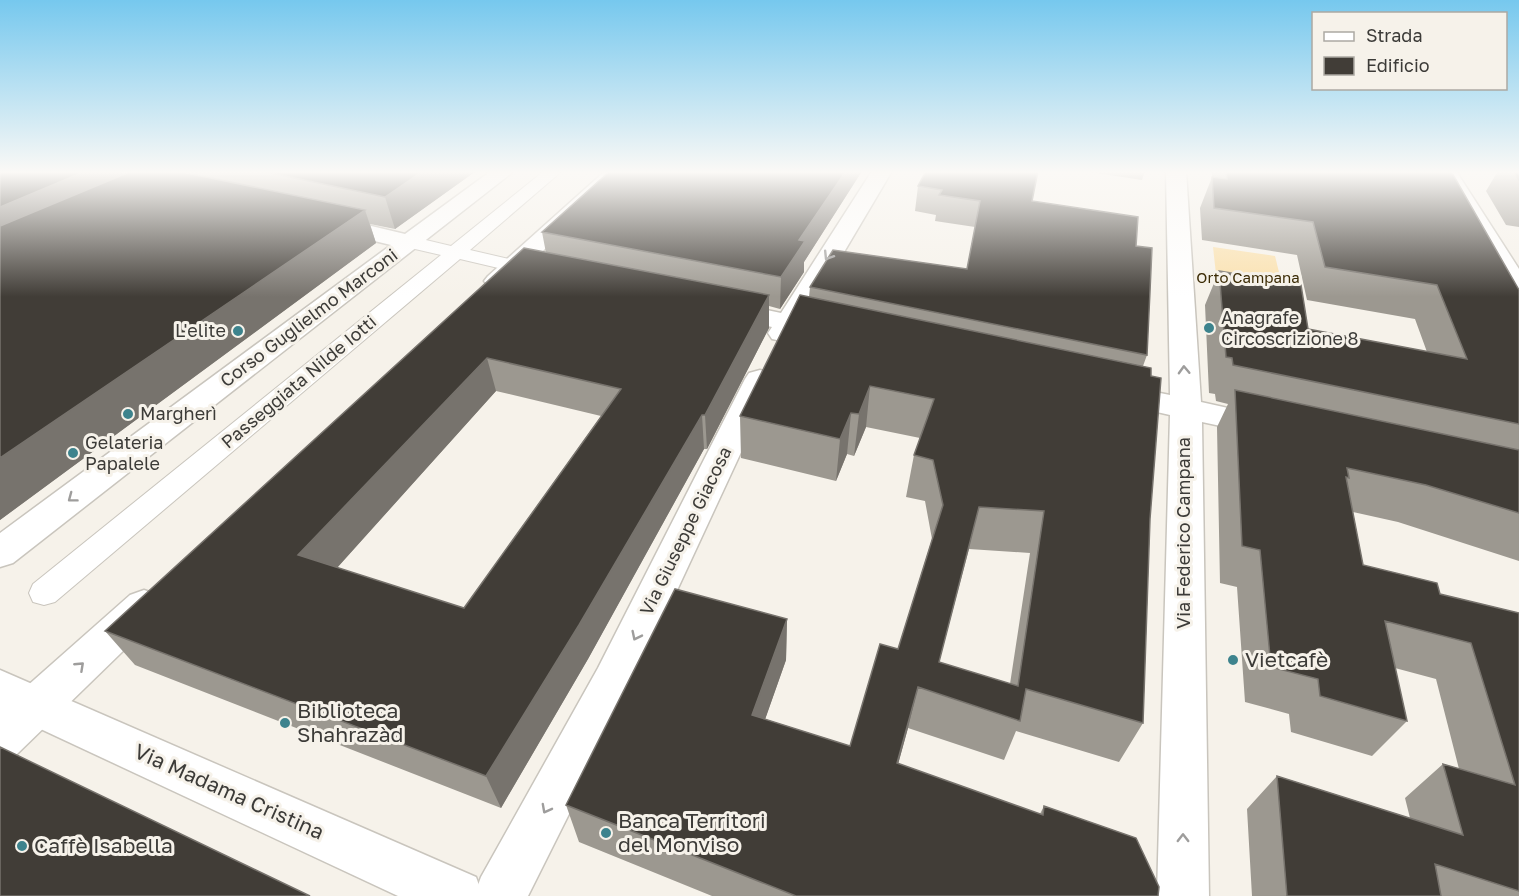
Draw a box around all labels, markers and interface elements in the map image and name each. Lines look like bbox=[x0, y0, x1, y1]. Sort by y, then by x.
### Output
legend bbox=[1312, 12, 1507, 90]
text: Strada bbox=[1366, 24, 1423, 46]
text: Edificio bbox=[1366, 54, 1430, 76]
street label: Corso Guglielmo Marconi bbox=[215, 243, 401, 391]
one-way arrow bbox=[824, 250, 836, 260]
park label: Orto Campana bbox=[1196, 268, 1300, 286]
place label: Anagrafe Circoscrizione 8 bbox=[1221, 306, 1359, 349]
street label: Passeggiata Nilde Iotti bbox=[216, 310, 380, 453]
place label: L'elite bbox=[175, 319, 226, 341]
marker: Anagrafe Circoscrizione 8 bbox=[1202, 321, 1216, 335]
marker: L'elite bbox=[231, 324, 245, 338]
one-way arrow bbox=[1178, 365, 1191, 374]
place label: Margherì bbox=[140, 402, 217, 424]
marker: Margherì bbox=[121, 407, 135, 421]
place label: Gelateria Papalele bbox=[85, 431, 164, 474]
street label: Via Federico Campana bbox=[1172, 437, 1194, 629]
street label: Via Giuseppe Giacosa bbox=[635, 443, 736, 619]
marker: Gelateria Papalele bbox=[66, 446, 80, 460]
one-way arrow bbox=[68, 491, 79, 502]
one-way arrow bbox=[631, 629, 643, 640]
place label: Vietcafè bbox=[1245, 646, 1328, 672]
marker: Vietcafè bbox=[1226, 653, 1240, 667]
one-way arrow bbox=[73, 662, 84, 673]
place label: Biblioteca Shahrazàd bbox=[297, 697, 403, 747]
marker: Biblioteca Shahrazàd bbox=[278, 716, 292, 730]
street label: Via Madama Cristina bbox=[130, 737, 328, 845]
one-way arrow bbox=[542, 803, 553, 813]
place label: Banca Territori del Monviso bbox=[618, 807, 766, 857]
marker: Banca Territori del Monviso bbox=[599, 826, 613, 840]
place label: Caffè Isabella bbox=[34, 832, 173, 858]
one-way arrow bbox=[1177, 833, 1189, 842]
marker: Caffè Isabella bbox=[15, 839, 29, 853]

